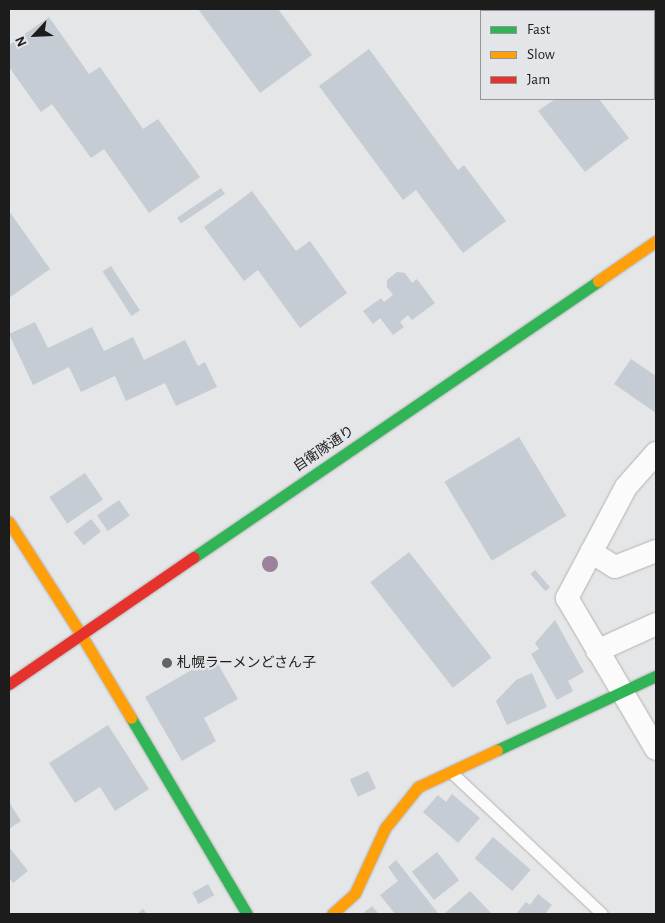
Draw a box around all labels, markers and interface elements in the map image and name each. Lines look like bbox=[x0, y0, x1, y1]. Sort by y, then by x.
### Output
north arrow bbox=[10, 10, 60, 60]
legend bbox=[480, 10, 655, 100]
text: Fast bbox=[527, 22, 550, 37]
text: N bbox=[13, 34, 30, 49]
text: Slow bbox=[527, 47, 555, 62]
text: Jam bbox=[527, 72, 550, 87]
street label: 自衛隊通り bbox=[290, 422, 358, 476]
place label: 札幌ラーメンどさん子 bbox=[177, 655, 317, 671]
marker: 札幌ラーメンどさん子 bbox=[161, 657, 173, 669]

